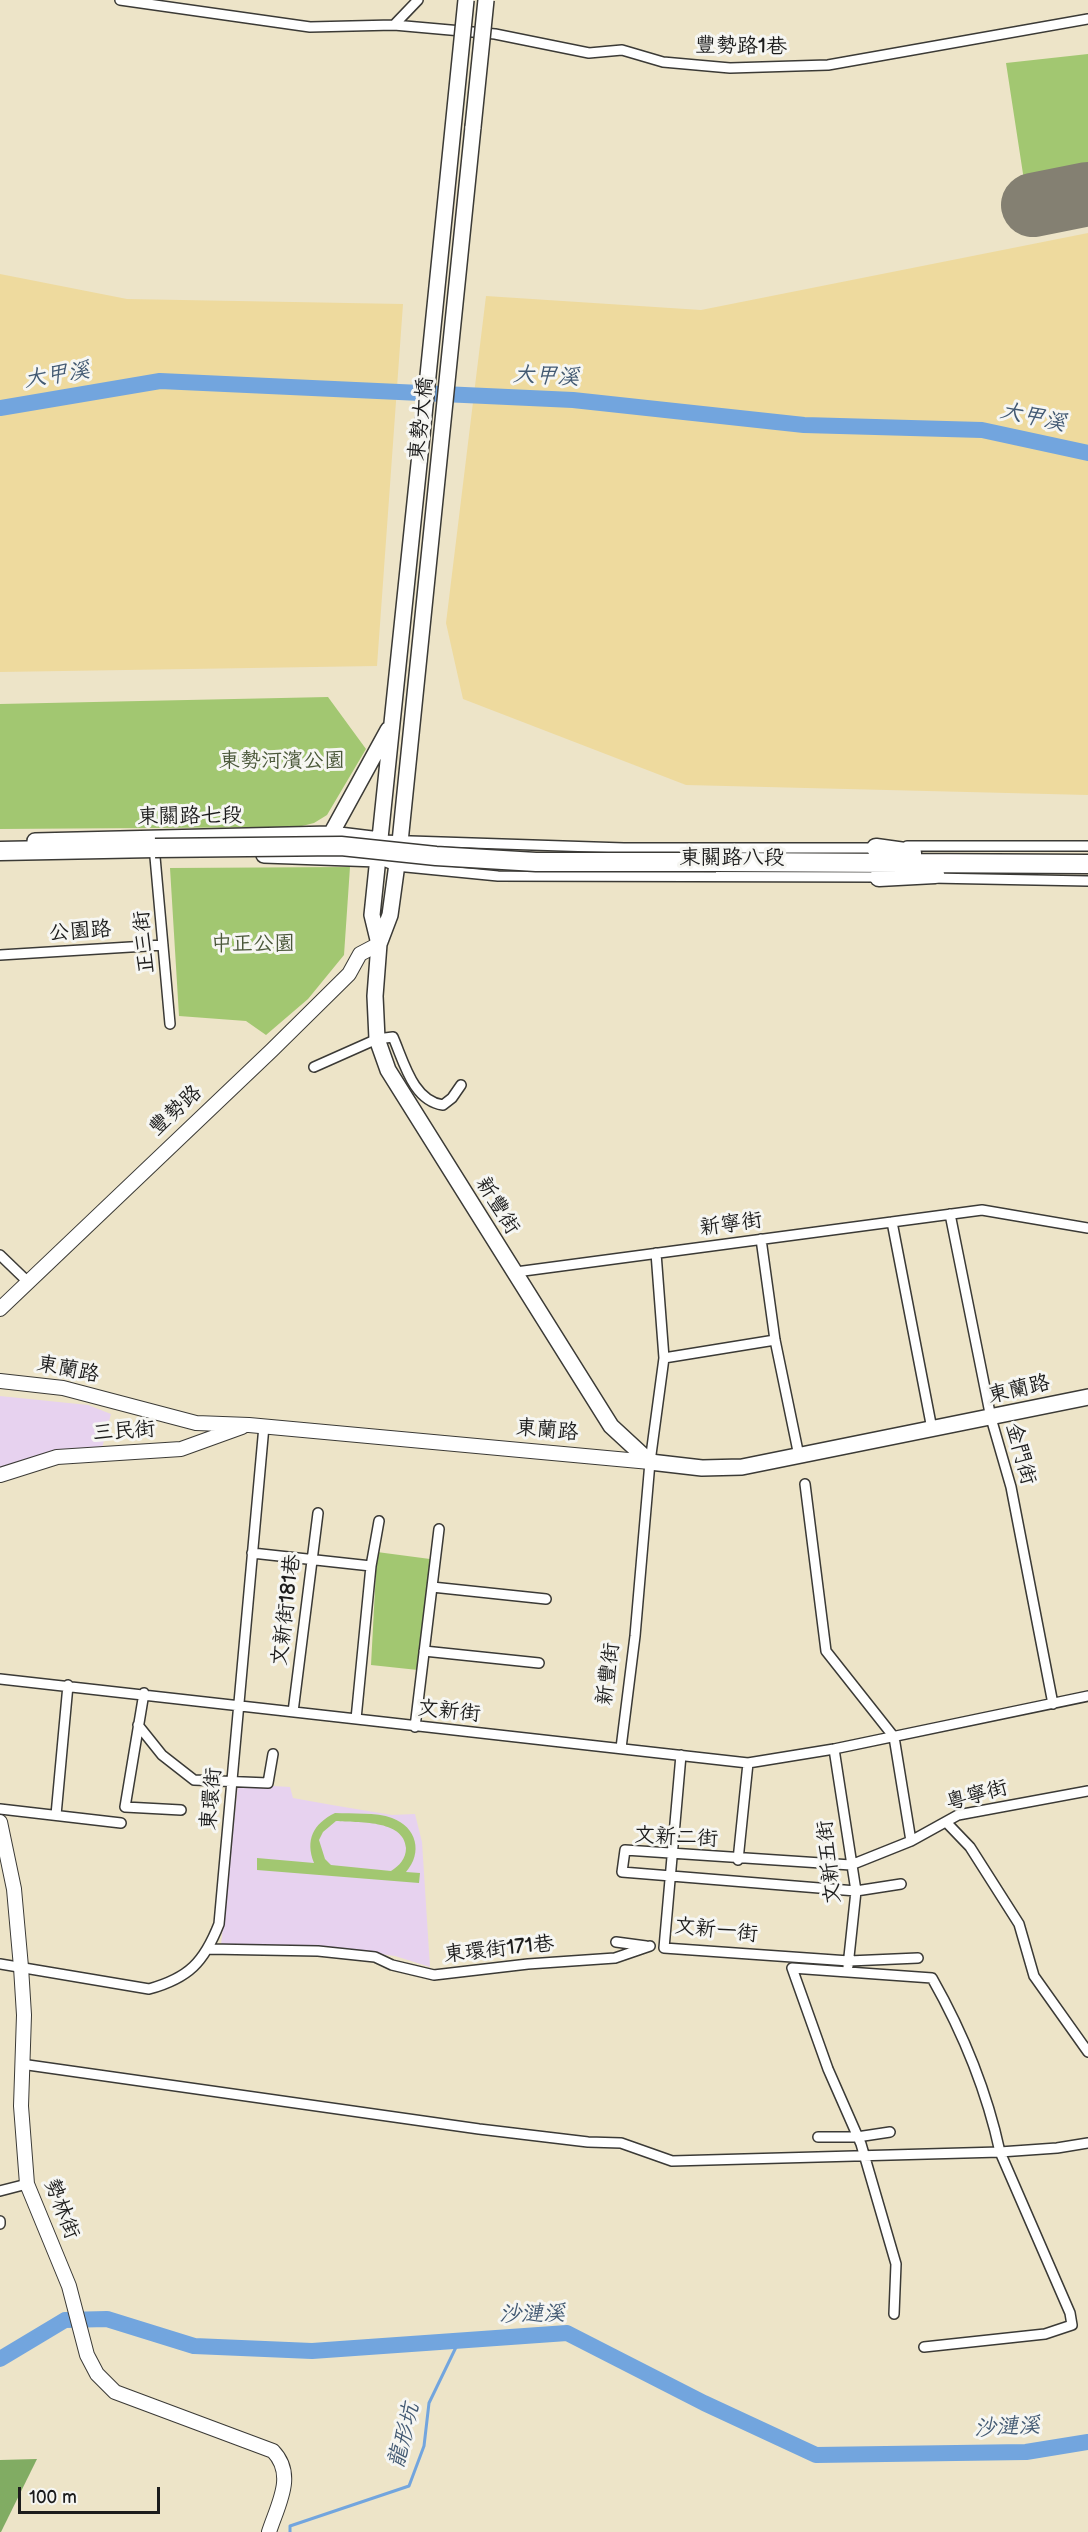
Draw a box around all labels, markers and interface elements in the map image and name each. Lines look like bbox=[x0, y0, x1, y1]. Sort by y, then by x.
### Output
street label: 豐勢路1巷 bbox=[695, 34, 787, 60]
water label: 大甲溪 bbox=[22, 358, 92, 394]
water label: 大甲溪 bbox=[512, 362, 580, 392]
street label: 東勢大橋 bbox=[405, 376, 439, 462]
water label: 大甲溪 bbox=[998, 398, 1068, 438]
park label: 東勢河濱公園 bbox=[219, 749, 345, 775]
street label: 東關路七段 bbox=[137, 803, 243, 831]
street label: 東關路八段 bbox=[680, 846, 784, 872]
street label: 正三街 bbox=[130, 910, 160, 974]
street label: 公園路 bbox=[48, 917, 112, 947]
park label: 中正公園 bbox=[211, 932, 295, 958]
street label: 豐勢路 bbox=[144, 1080, 208, 1142]
street label: 新豐街 bbox=[470, 1173, 524, 1239]
street label: 新寧街 bbox=[698, 1208, 764, 1242]
street label: 東蘭路 bbox=[35, 1352, 101, 1388]
street label: 東蘭路 bbox=[985, 1371, 1053, 1409]
street label: 東蘭路 bbox=[515, 1416, 579, 1446]
street label: 三民街 bbox=[92, 1417, 156, 1447]
street label: 金門街 bbox=[1000, 1420, 1040, 1488]
street label: 文新街181巷 bbox=[268, 1553, 306, 1667]
street label: 新豐街 bbox=[593, 1641, 625, 1707]
street label: 文新街 bbox=[416, 1696, 482, 1728]
street label: 東環街 bbox=[197, 1767, 227, 1831]
street label: 粵寧街 bbox=[943, 1776, 1011, 1816]
street label: 文新五街 bbox=[813, 1819, 847, 1905]
street label: 文新二街 bbox=[633, 1823, 719, 1853]
street label: 文新一街 bbox=[673, 1914, 759, 1948]
street label: 東環街171巷 bbox=[443, 1932, 555, 1968]
street label: 勢林街 bbox=[38, 2175, 84, 2243]
water label: 沙漣溪 bbox=[499, 2301, 565, 2329]
water label: 龍形坑 bbox=[384, 2401, 426, 2471]
water label: 沙漣溪 bbox=[973, 2413, 1041, 2443]
scale bar bbox=[21, 2475, 164, 2513]
text: 100 m bbox=[29, 2487, 77, 2508]

